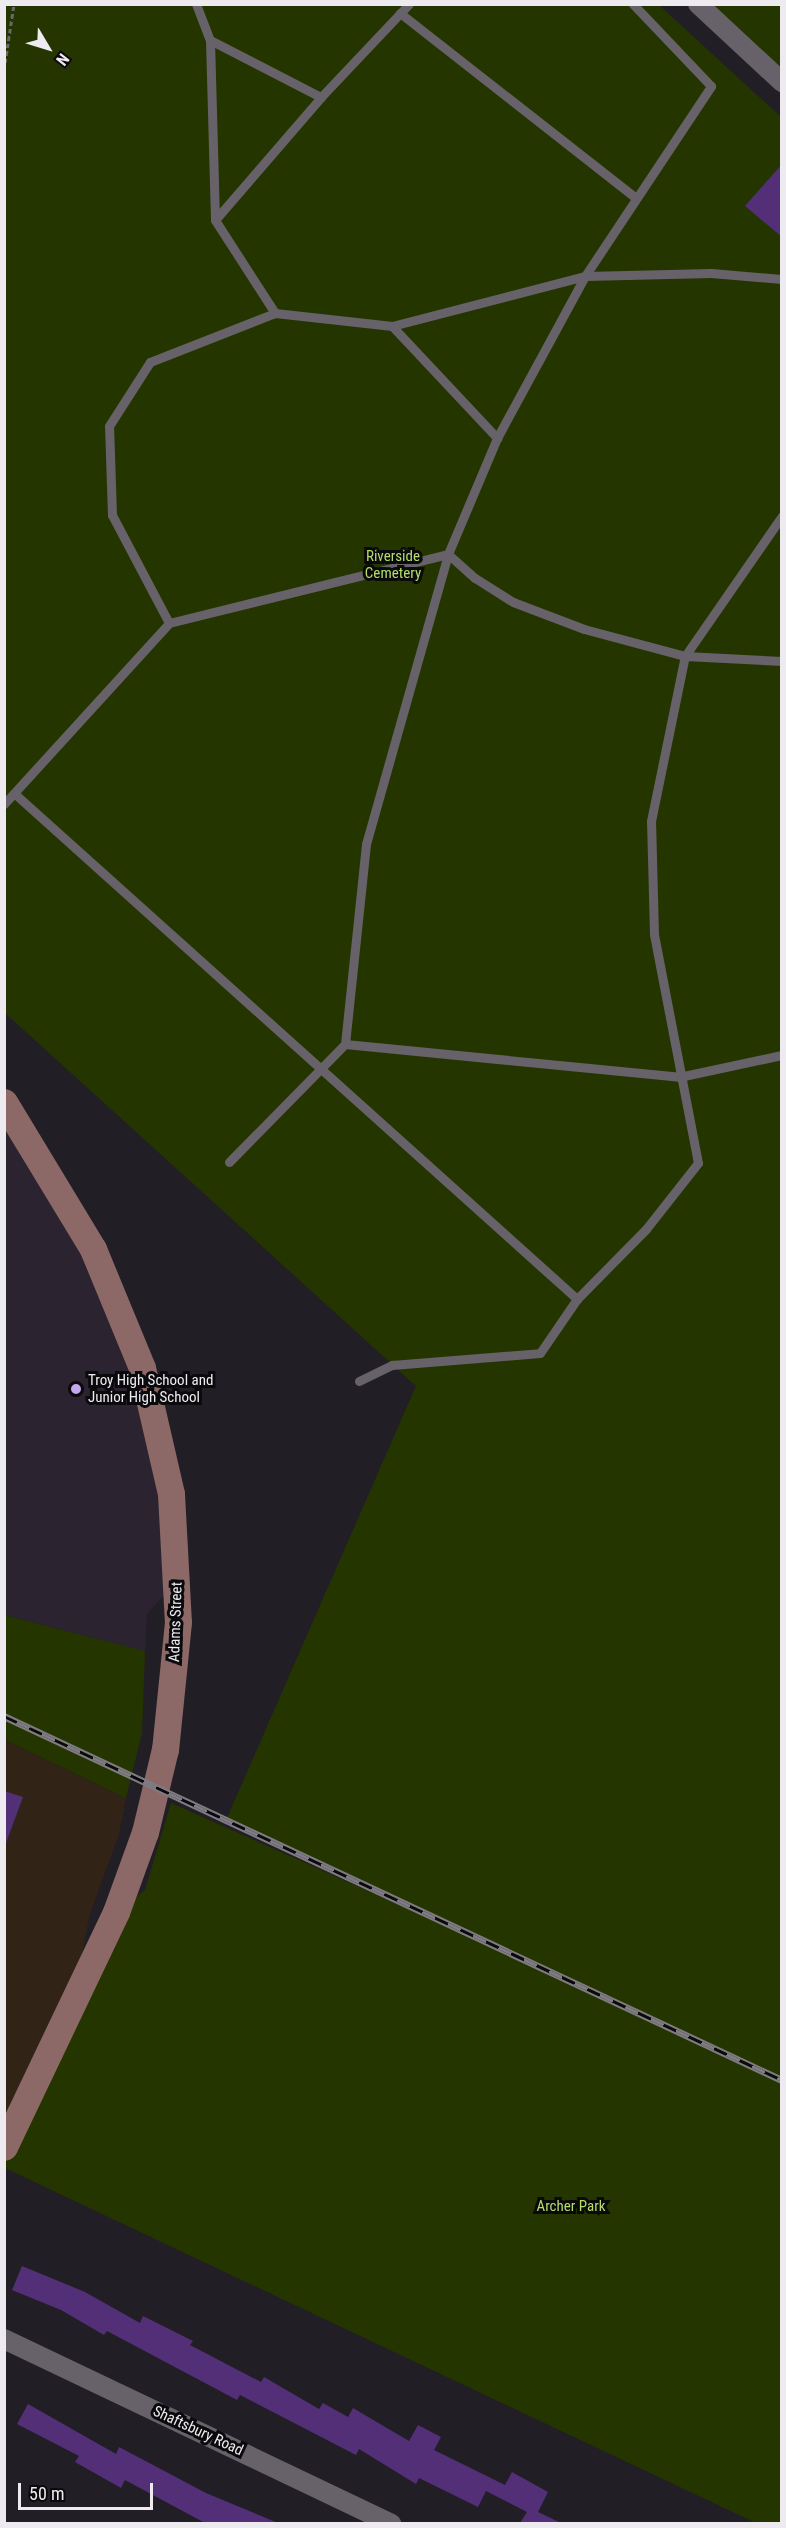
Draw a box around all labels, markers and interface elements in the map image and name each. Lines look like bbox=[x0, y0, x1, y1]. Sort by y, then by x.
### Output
north arrow bbox=[18, 18, 78, 78]
text: N bbox=[52, 50, 73, 69]
park label: Riverside Cemetery bbox=[365, 547, 421, 582]
place label: Troy High School and Junior High School bbox=[88, 1371, 213, 1406]
marker: Troy High School and Junior High School bbox=[69, 1382, 83, 1396]
street label: Adams Street bbox=[166, 1582, 186, 1662]
park label: Archer Park bbox=[536, 2198, 606, 2216]
street label: Shaftsbury Road bbox=[150, 2402, 246, 2460]
scale bar bbox=[21, 2471, 156, 2509]
text: 50 m bbox=[29, 2483, 64, 2504]

